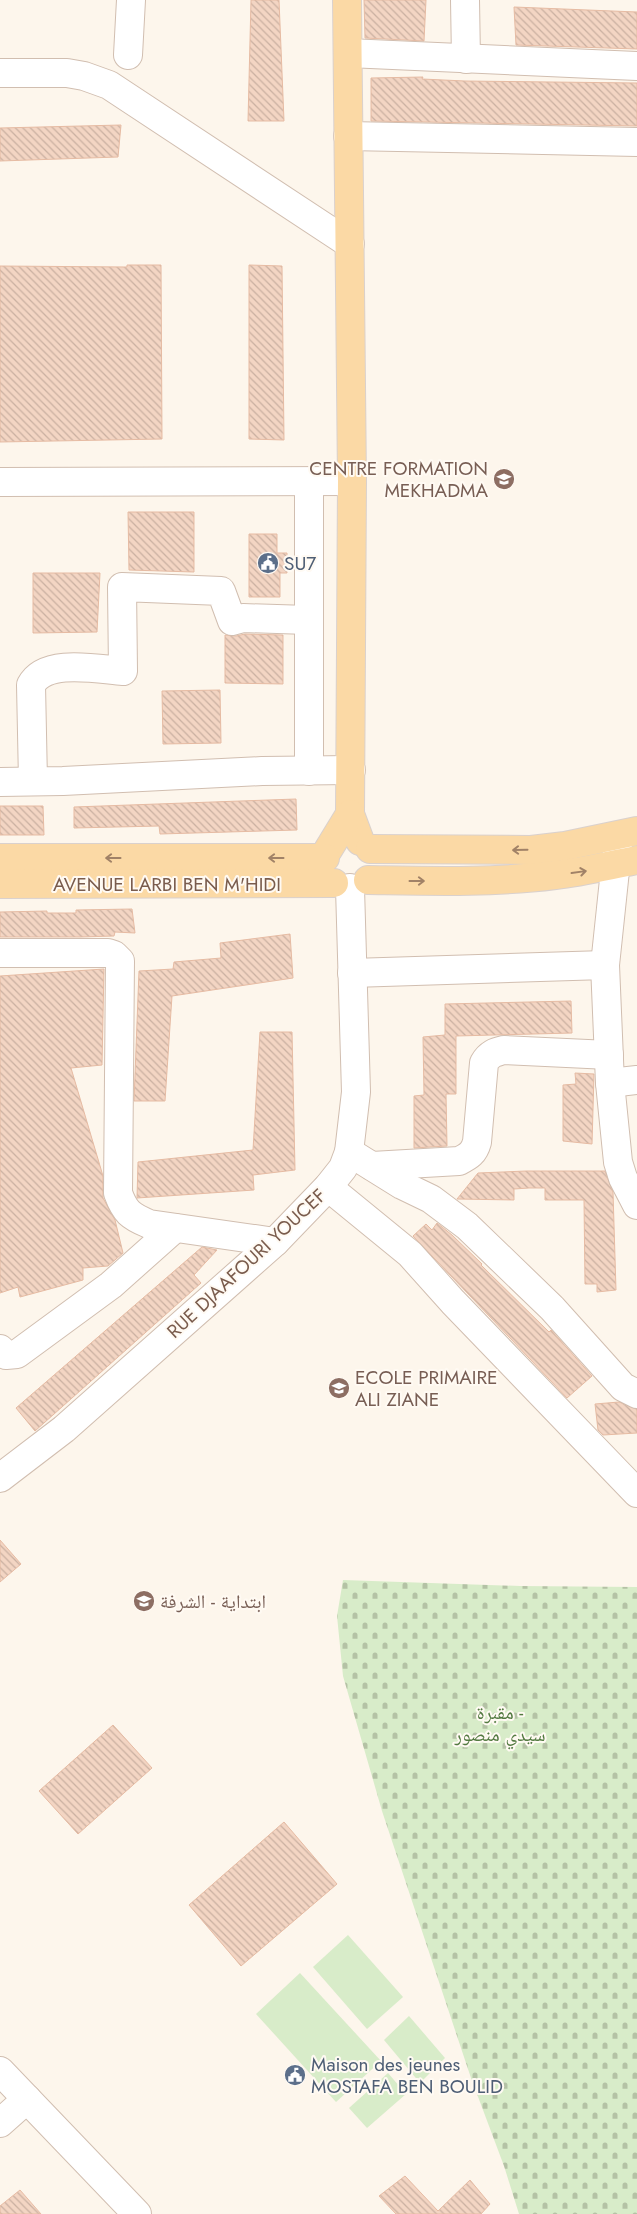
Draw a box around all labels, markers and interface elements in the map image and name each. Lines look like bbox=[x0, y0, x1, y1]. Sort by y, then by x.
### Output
place label: CENTRE FORMATION MEKHADMA bbox=[309, 455, 488, 504]
school or university icon: CENTRE FORMATION MEKHADMA bbox=[492, 467, 516, 491]
place label: SU7 bbox=[284, 550, 316, 577]
public building icon: SU7 bbox=[256, 551, 280, 575]
one-way arrow bbox=[512, 845, 528, 855]
one-way arrow bbox=[106, 853, 122, 863]
one-way arrow bbox=[268, 853, 284, 863]
one-way arrow bbox=[570, 867, 586, 877]
street label: AVENUE LARBI BEN M'HIDI bbox=[53, 871, 281, 898]
one-way arrow bbox=[408, 876, 424, 886]
street label: RUE DJAAFOURI YOUCEF bbox=[161, 1182, 332, 1344]
place label: ECOLE PRIMAIRE ALI ZIANE bbox=[355, 1364, 498, 1413]
school or university icon: ECOLE PRIMAIRE ALI ZIANE bbox=[327, 1376, 351, 1400]
place label: ابتداية - الشرفة bbox=[160, 1588, 266, 1615]
school or university icon: ابتداية - الشرفة bbox=[132, 1589, 156, 1613]
park label: مقبرة - سيدي منصور bbox=[453, 1699, 546, 1750]
place label: Maison des jeunes MOSTAFA BEN BOULID bbox=[311, 2051, 503, 2100]
public building icon: Maison des jeunes MOSTAFA BEN BOULID bbox=[283, 2063, 307, 2087]

